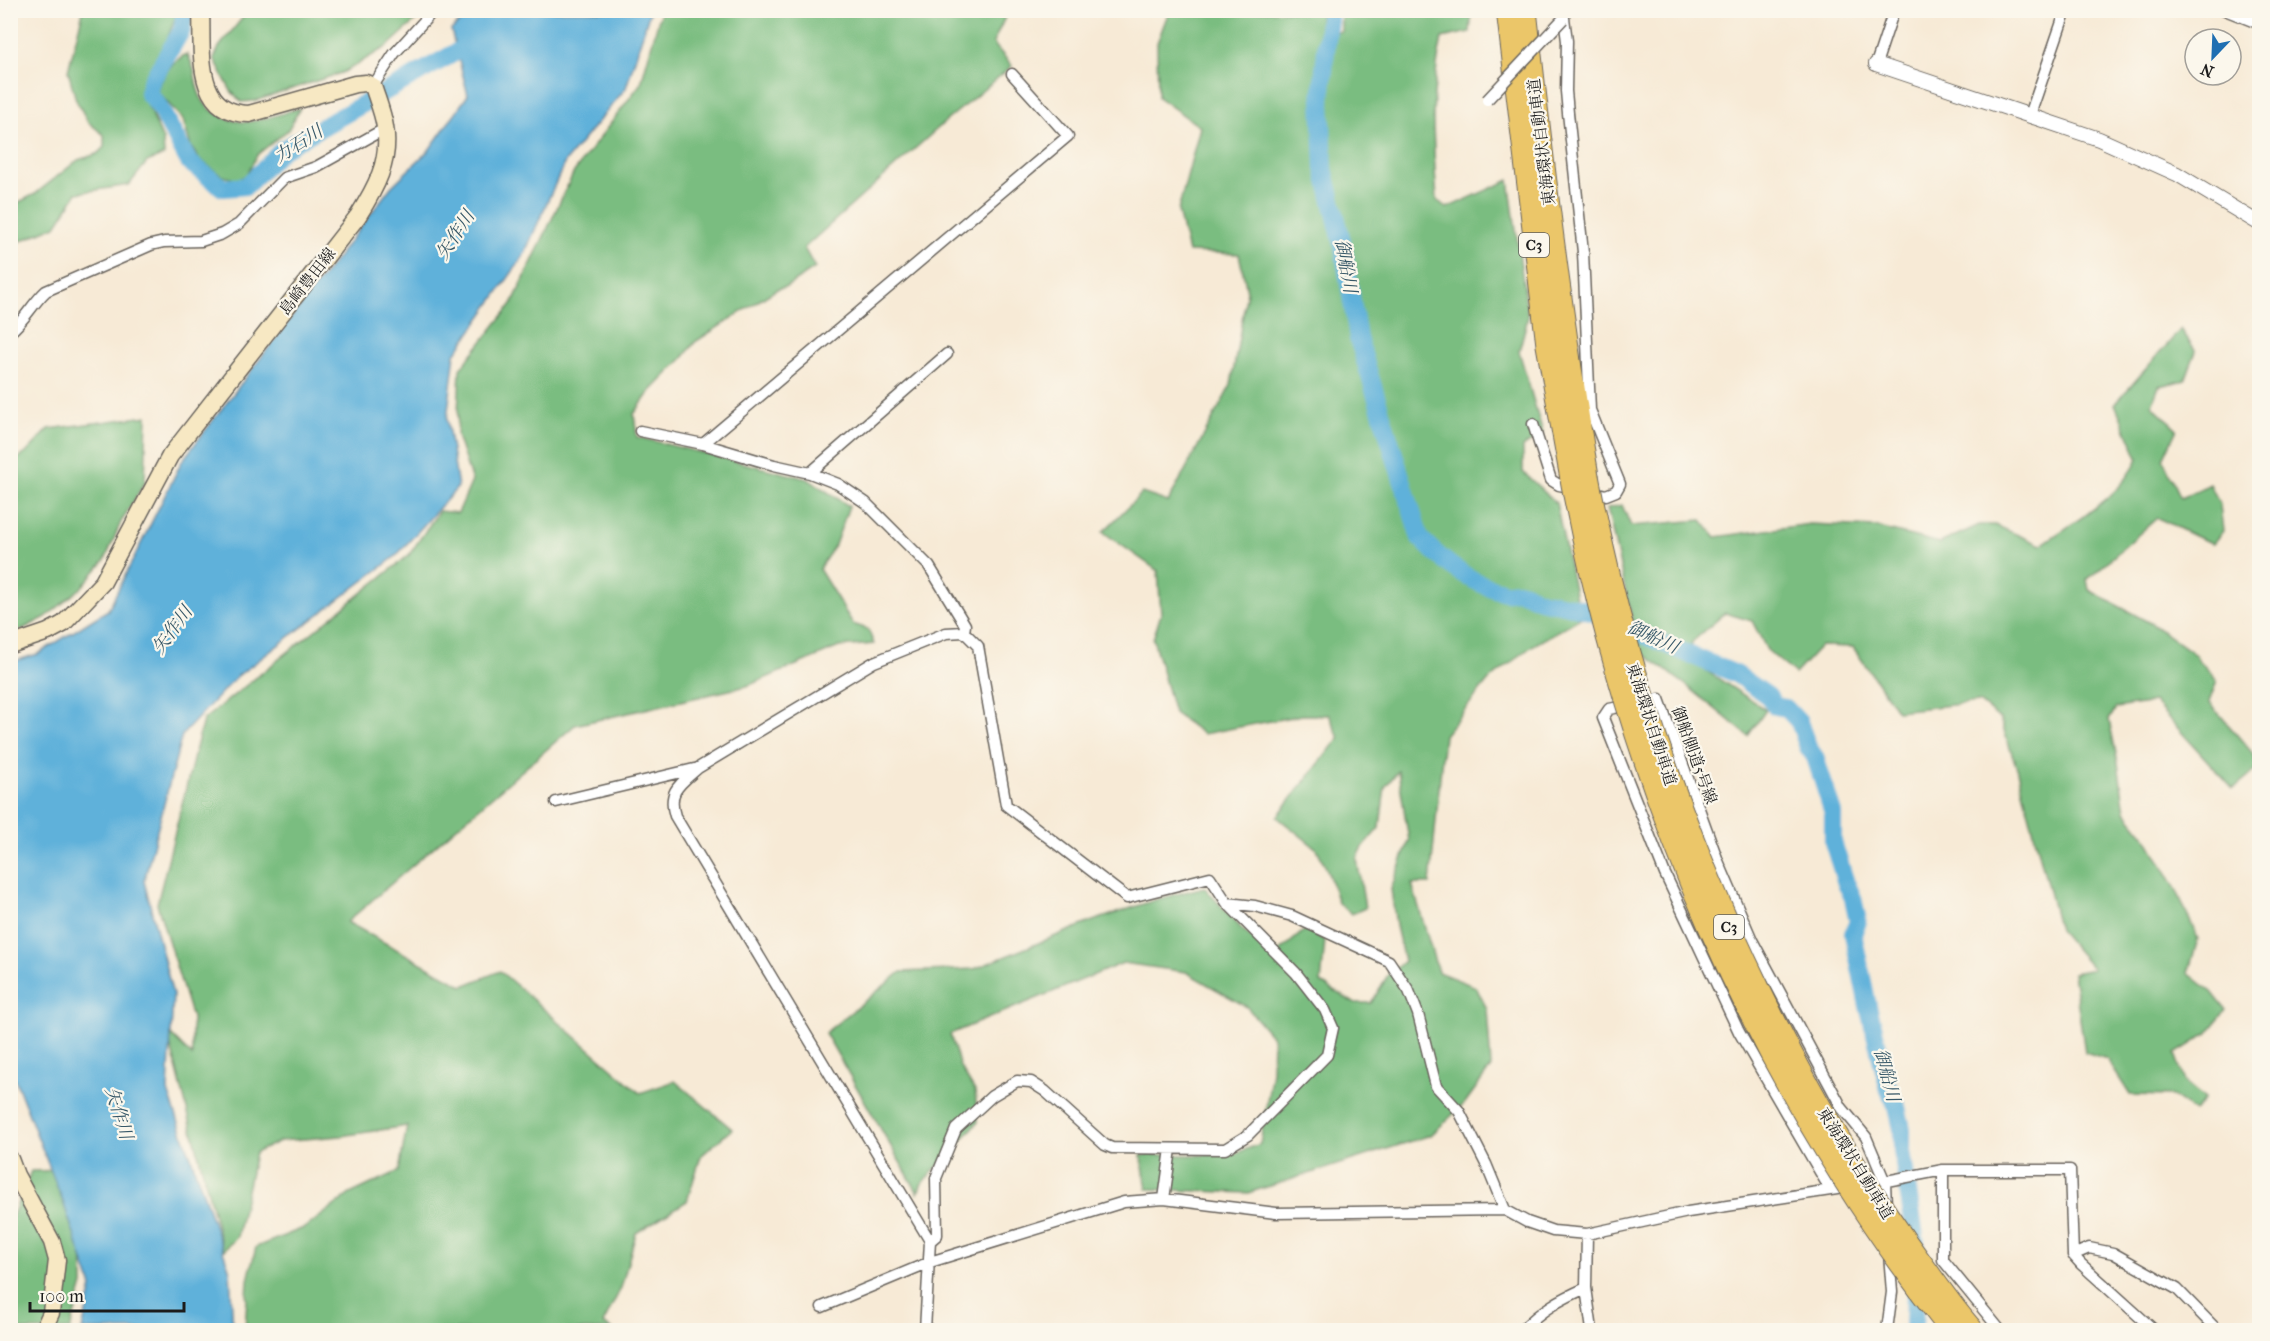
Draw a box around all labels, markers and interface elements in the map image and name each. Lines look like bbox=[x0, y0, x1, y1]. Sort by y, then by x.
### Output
north arrow bbox=[2183, 27, 2243, 87]
text: N bbox=[2197, 59, 2217, 81]
street label: 東海環状自動車道 bbox=[1524, 77, 1559, 207]
water label: 力石川 bbox=[270, 120, 328, 168]
water label: 矢作川 bbox=[432, 205, 480, 264]
road number: C3 bbox=[1519, 233, 1549, 257]
water label: 御船川 bbox=[1330, 238, 1361, 296]
street label: 島崎豊田線 bbox=[275, 244, 340, 319]
water label: 矢作川 bbox=[148, 601, 198, 658]
water label: 御船川 bbox=[1624, 617, 1684, 659]
street label: 東海環状自動車道 bbox=[1623, 660, 1680, 788]
street label: 御船側道5号線 bbox=[1668, 704, 1721, 807]
road number: C3 bbox=[1714, 915, 1744, 939]
water label: 御船川 bbox=[1869, 1046, 1904, 1106]
water label: 矢作川 bbox=[101, 1084, 137, 1144]
street label: 東海環状自動車道 bbox=[1814, 1104, 1898, 1223]
scale bar bbox=[30, 1275, 184, 1313]
text: 100 m bbox=[39, 1286, 84, 1307]

